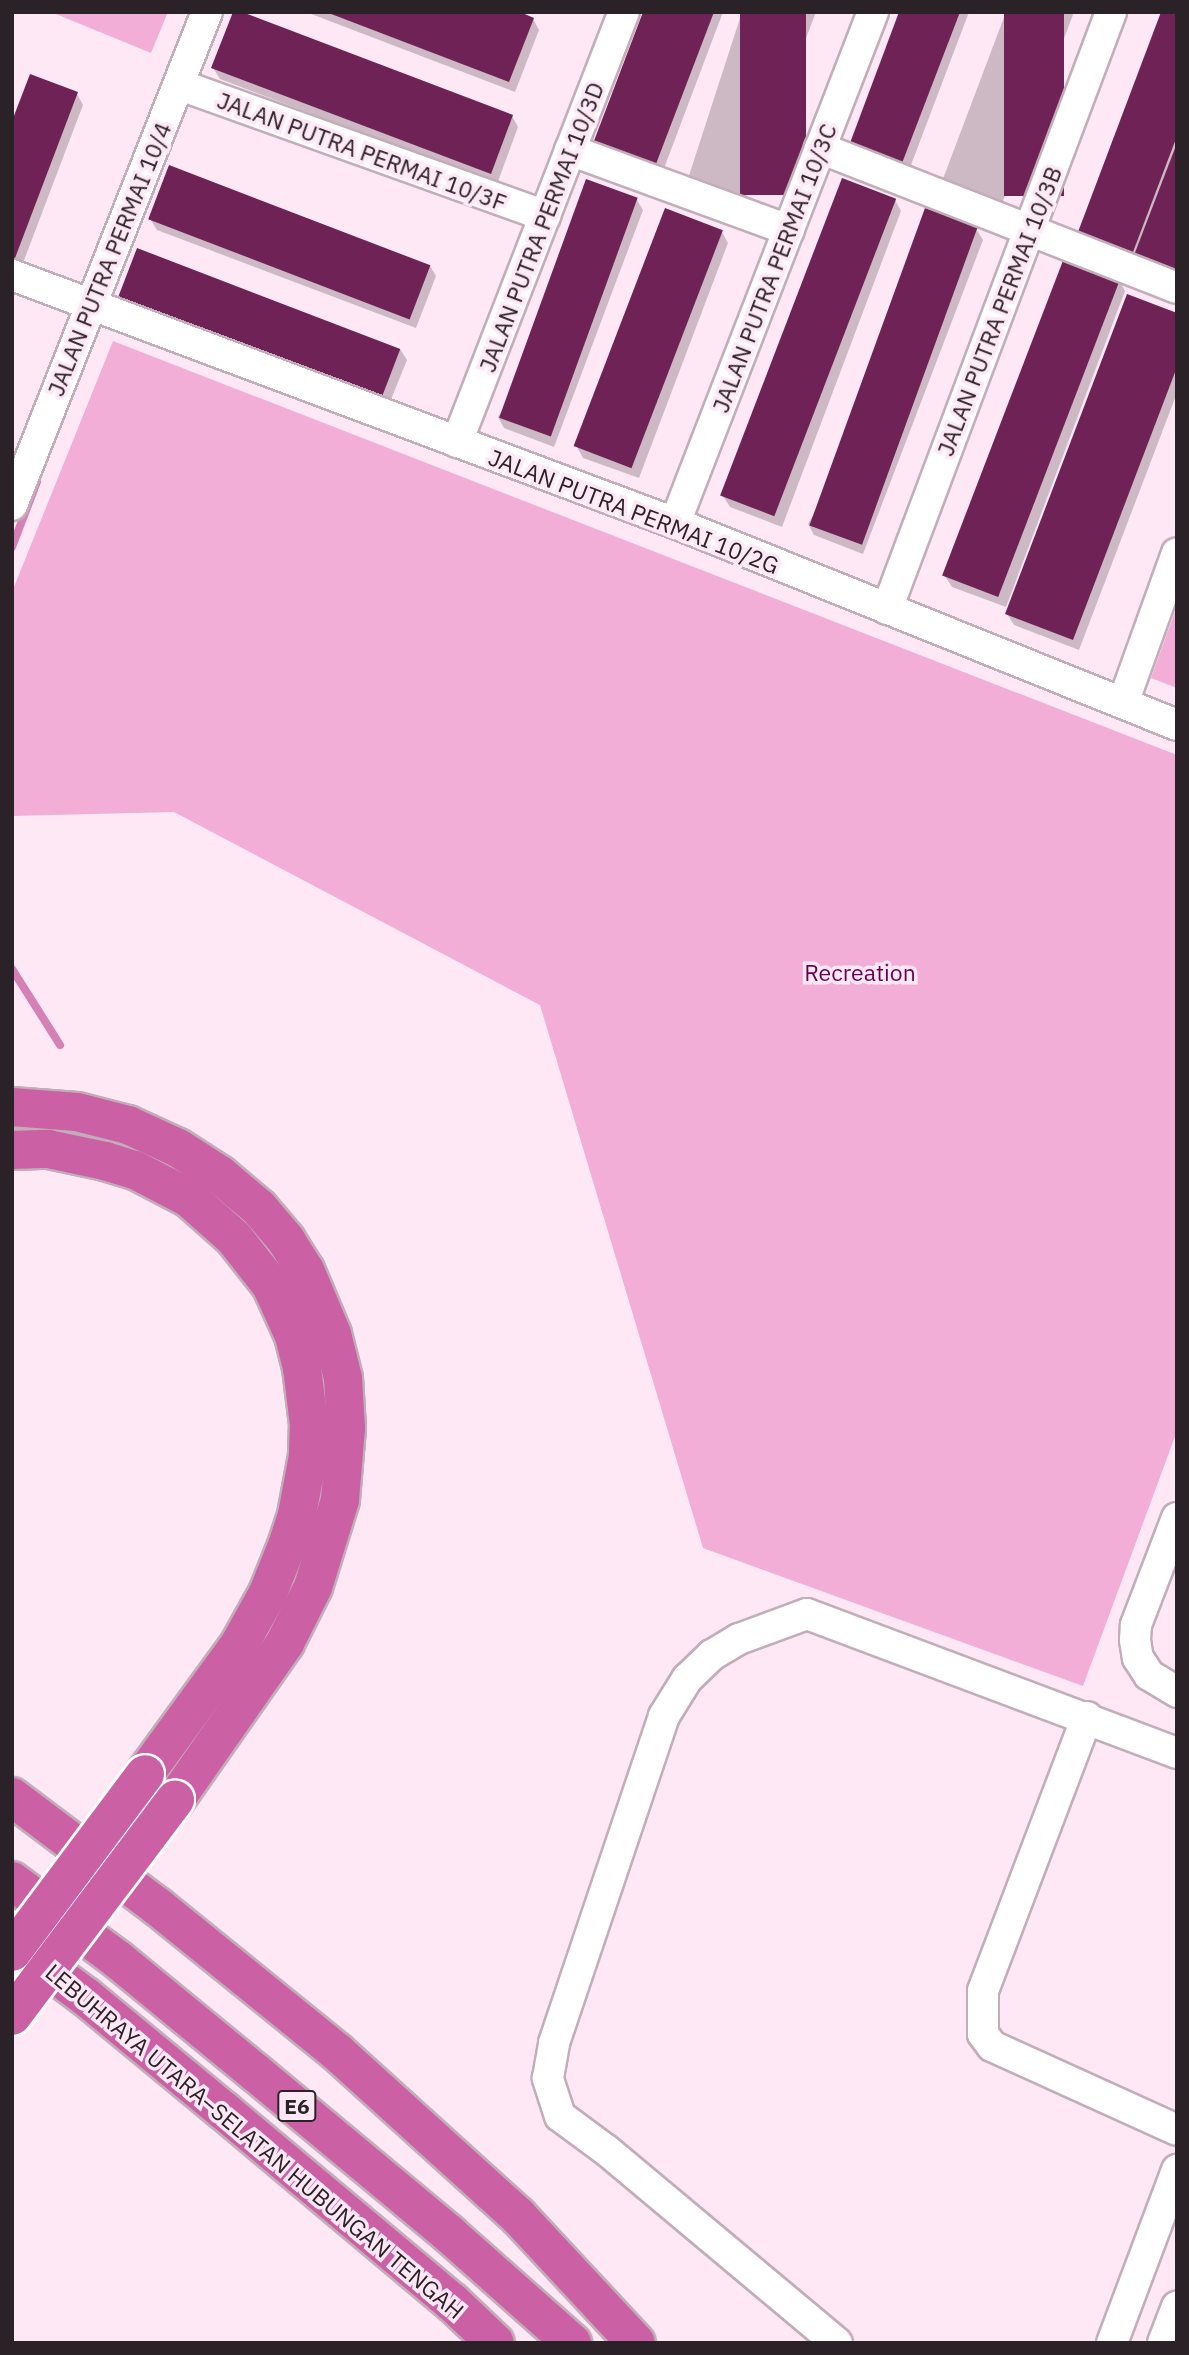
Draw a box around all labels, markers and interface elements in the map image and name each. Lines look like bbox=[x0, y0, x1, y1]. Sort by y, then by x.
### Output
street label: JALAN PUTRA PERMAI 10/3D bbox=[473, 78, 609, 376]
street label: JALAN PUTRA PERMAI 10/3F bbox=[214, 86, 510, 216]
street label: JALAN PUTRA PERMAI 10/4 bbox=[41, 118, 177, 400]
street label: JALAN PUTRA PERMAI 10/3C bbox=[706, 120, 842, 416]
street label: JALAN PUTRA PERMAI 10/3B bbox=[931, 162, 1067, 460]
street label: JALAN PUTRA PERMAI 10/2G bbox=[485, 443, 783, 579]
park label: Recreation bbox=[804, 958, 916, 986]
street label: LEBUHRAYA UTARA–SELATAN HUBUNGAN TENGAH bbox=[40, 1958, 470, 2324]
road number: E6 bbox=[276, 2088, 318, 2124]

